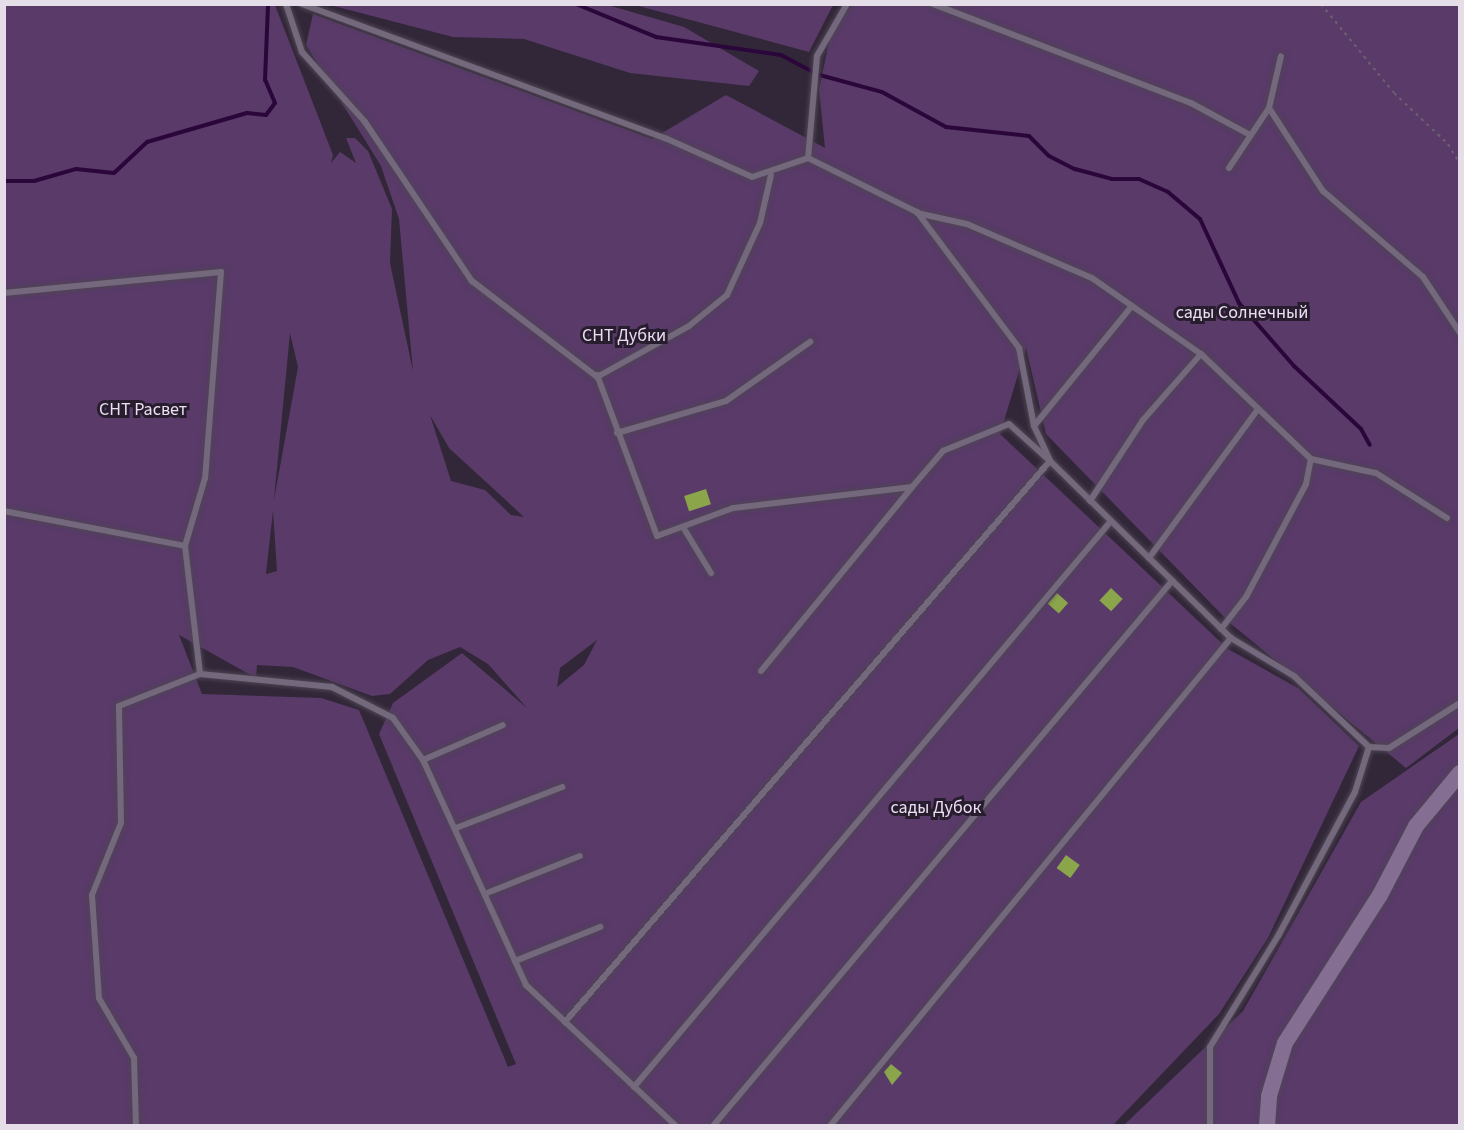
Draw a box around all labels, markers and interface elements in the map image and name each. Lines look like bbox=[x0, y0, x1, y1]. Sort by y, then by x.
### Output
park label: сады Солнечный bbox=[1176, 302, 1308, 324]
park label: СНТ Дубки bbox=[582, 325, 666, 347]
park label: СНТ Расвет bbox=[99, 399, 187, 421]
park label: сады Дубок bbox=[891, 797, 981, 819]

